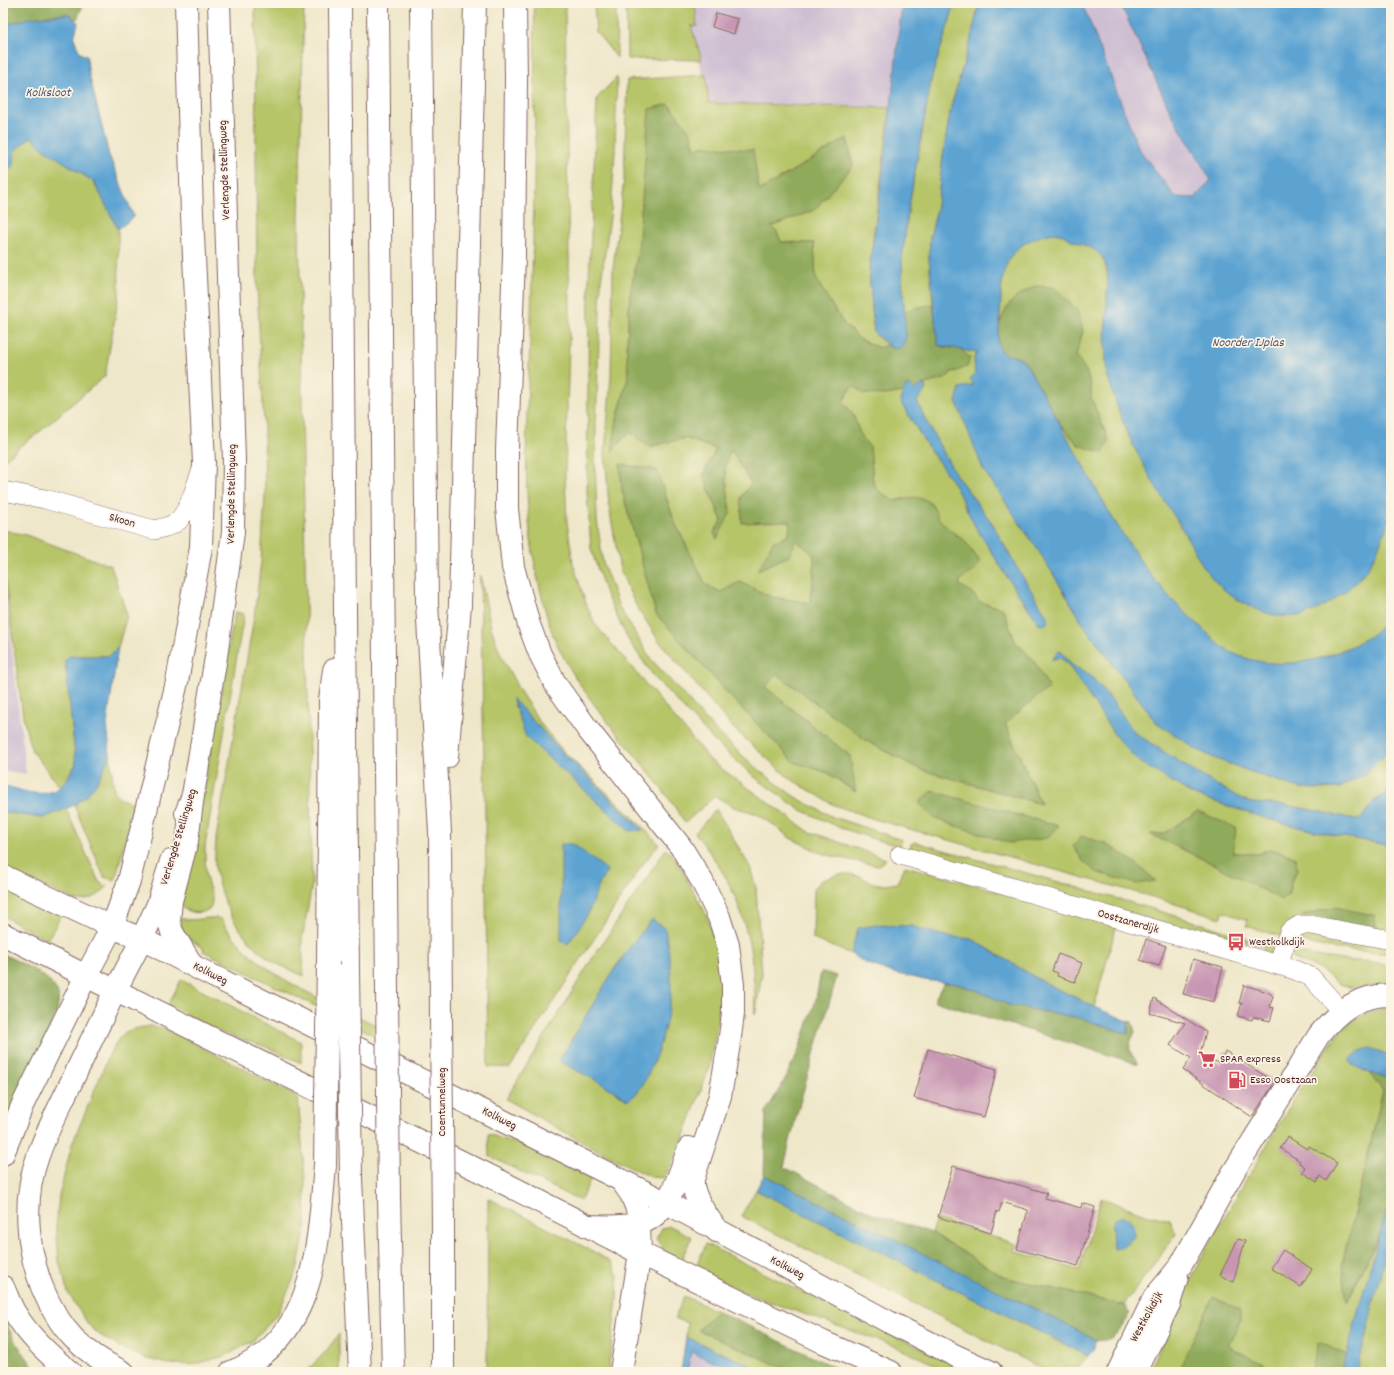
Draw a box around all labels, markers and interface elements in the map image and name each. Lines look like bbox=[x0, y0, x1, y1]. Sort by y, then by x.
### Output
water label: Kolksloot bbox=[25, 84, 72, 103]
street label: Verlengde Stellingweg bbox=[215, 120, 235, 220]
water label: Noorder IJplas bbox=[1212, 334, 1284, 353]
street label: Verlengde Stellingweg bbox=[223, 444, 241, 544]
street label: Skoon bbox=[107, 509, 137, 533]
street label: Verlengde Stellingweg bbox=[156, 787, 202, 887]
street label: Oostzanerdijk bbox=[1095, 905, 1161, 939]
bus stop icon: Westkolkdijk bbox=[1226, 932, 1246, 952]
place label: Westkolkdijk bbox=[1249, 934, 1305, 951]
street label: Kolkweg bbox=[190, 958, 230, 990]
supermarket icon: SPAR express bbox=[1197, 1049, 1217, 1069]
place label: SPAR express bbox=[1220, 1051, 1281, 1068]
street label: Coentunnelweg bbox=[434, 1067, 451, 1137]
fuel station icon: Esso Oostzaan bbox=[1227, 1070, 1247, 1090]
place label: Esso Oostzaan bbox=[1250, 1072, 1317, 1089]
street label: Kolkweg bbox=[479, 1103, 519, 1135]
street label: Kolkweg bbox=[767, 1252, 807, 1284]
street label: Westkolkdijk bbox=[1126, 1289, 1168, 1345]

